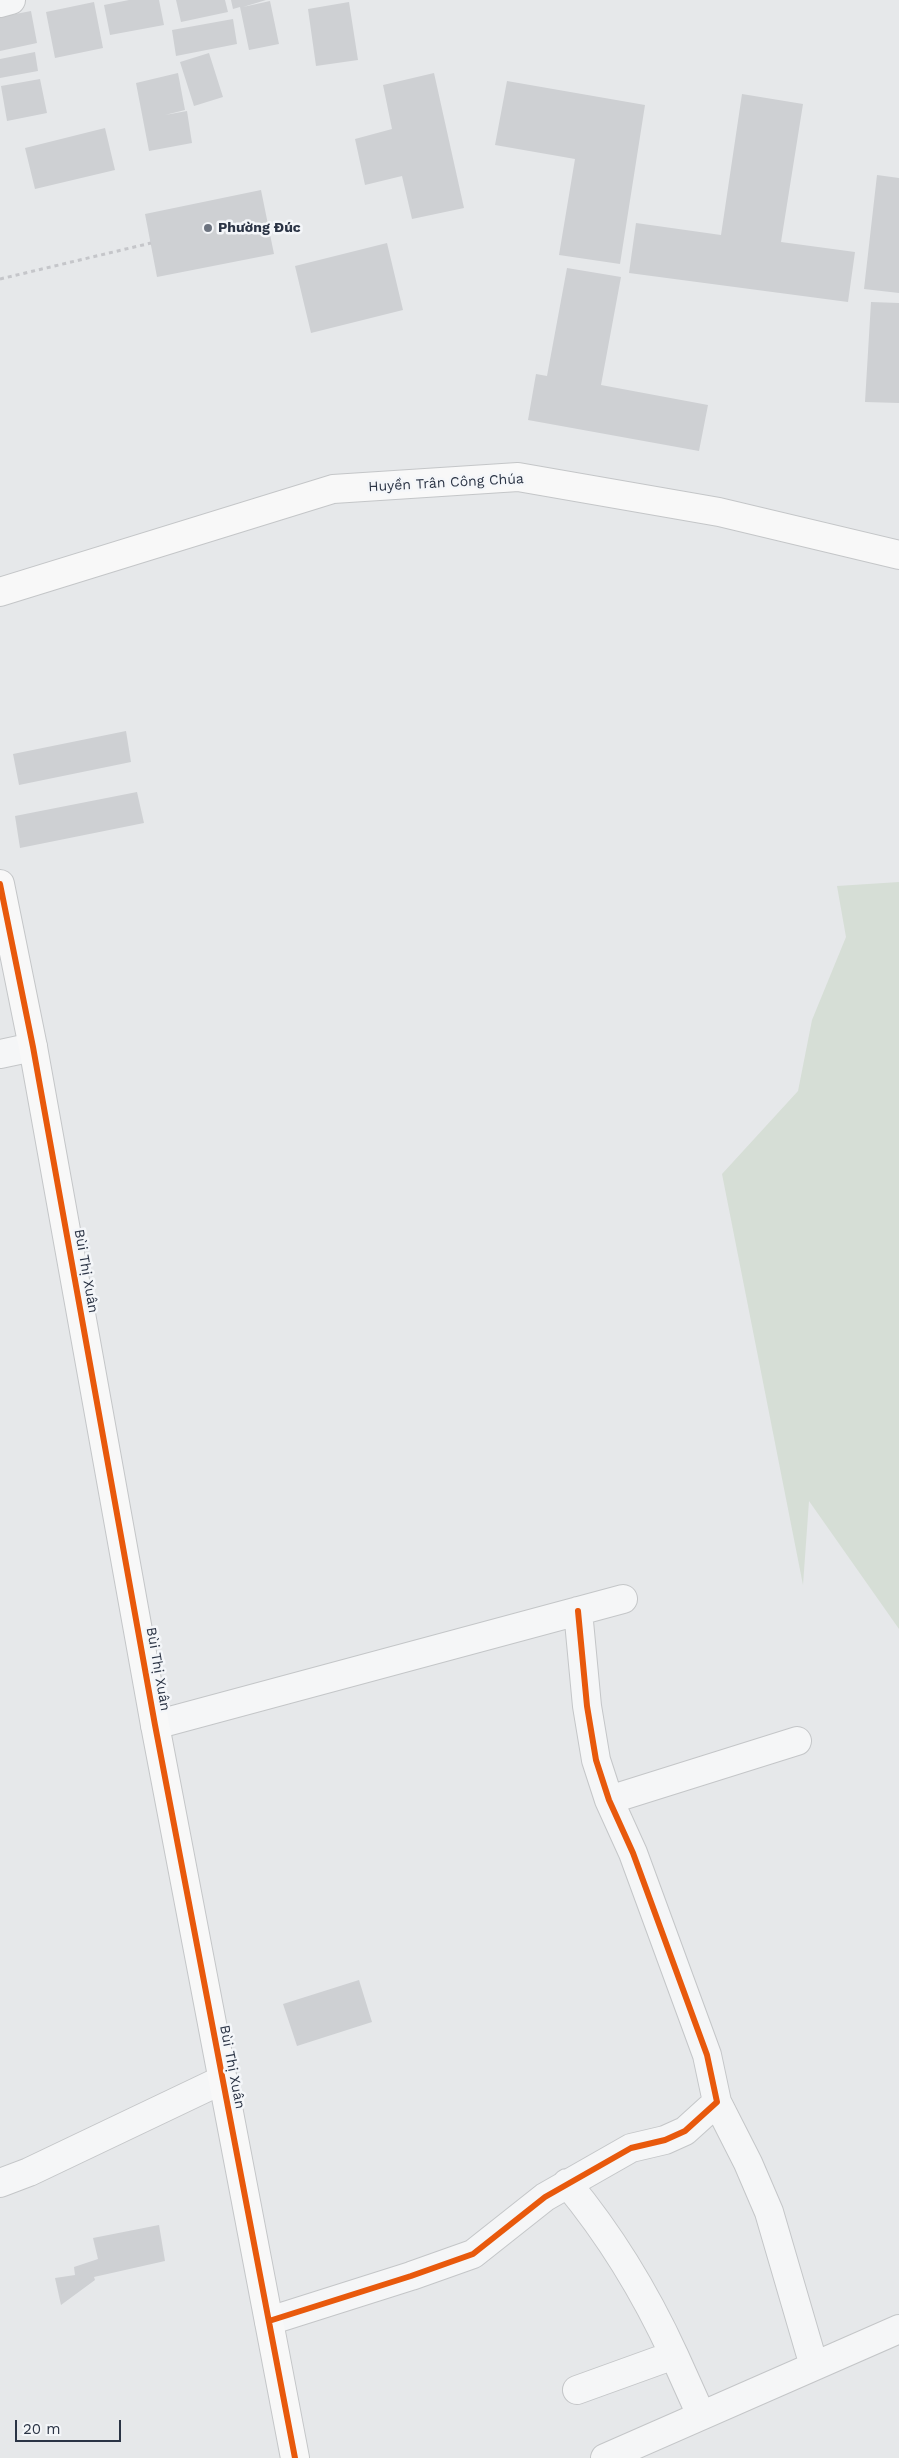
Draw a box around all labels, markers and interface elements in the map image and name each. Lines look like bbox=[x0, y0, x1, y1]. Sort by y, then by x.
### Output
place label: Phường Đúc bbox=[218, 220, 301, 236]
marker: Phường Đúc bbox=[202, 222, 214, 234]
street label: Huyền Trân Công Chúa bbox=[368, 471, 524, 495]
street label: Bùi Thị Xuân bbox=[70, 1228, 102, 1314]
street label: Bùi Thị Xuân bbox=[142, 1626, 174, 1712]
street label: Bùi Thị Xuân bbox=[216, 2024, 248, 2110]
scale bar bbox=[18, 2410, 124, 2442]
text: 20 m bbox=[23, 2420, 61, 2438]

